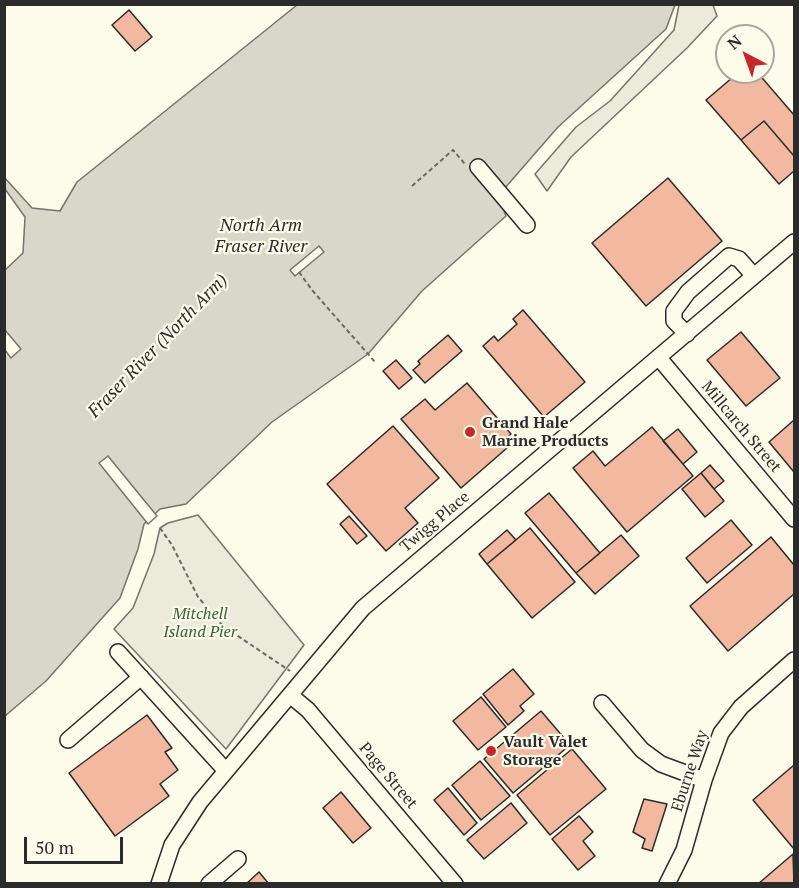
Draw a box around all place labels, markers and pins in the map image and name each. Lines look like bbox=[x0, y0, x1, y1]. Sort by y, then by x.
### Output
place label: Grand Hale Marine Products bbox=[482, 413, 608, 451]
marker: Grand Hale Marine Products bbox=[463, 425, 477, 439]
place label: Vault Valet Storage bbox=[503, 732, 588, 770]
marker: Vault Valet Storage bbox=[484, 744, 498, 758]

